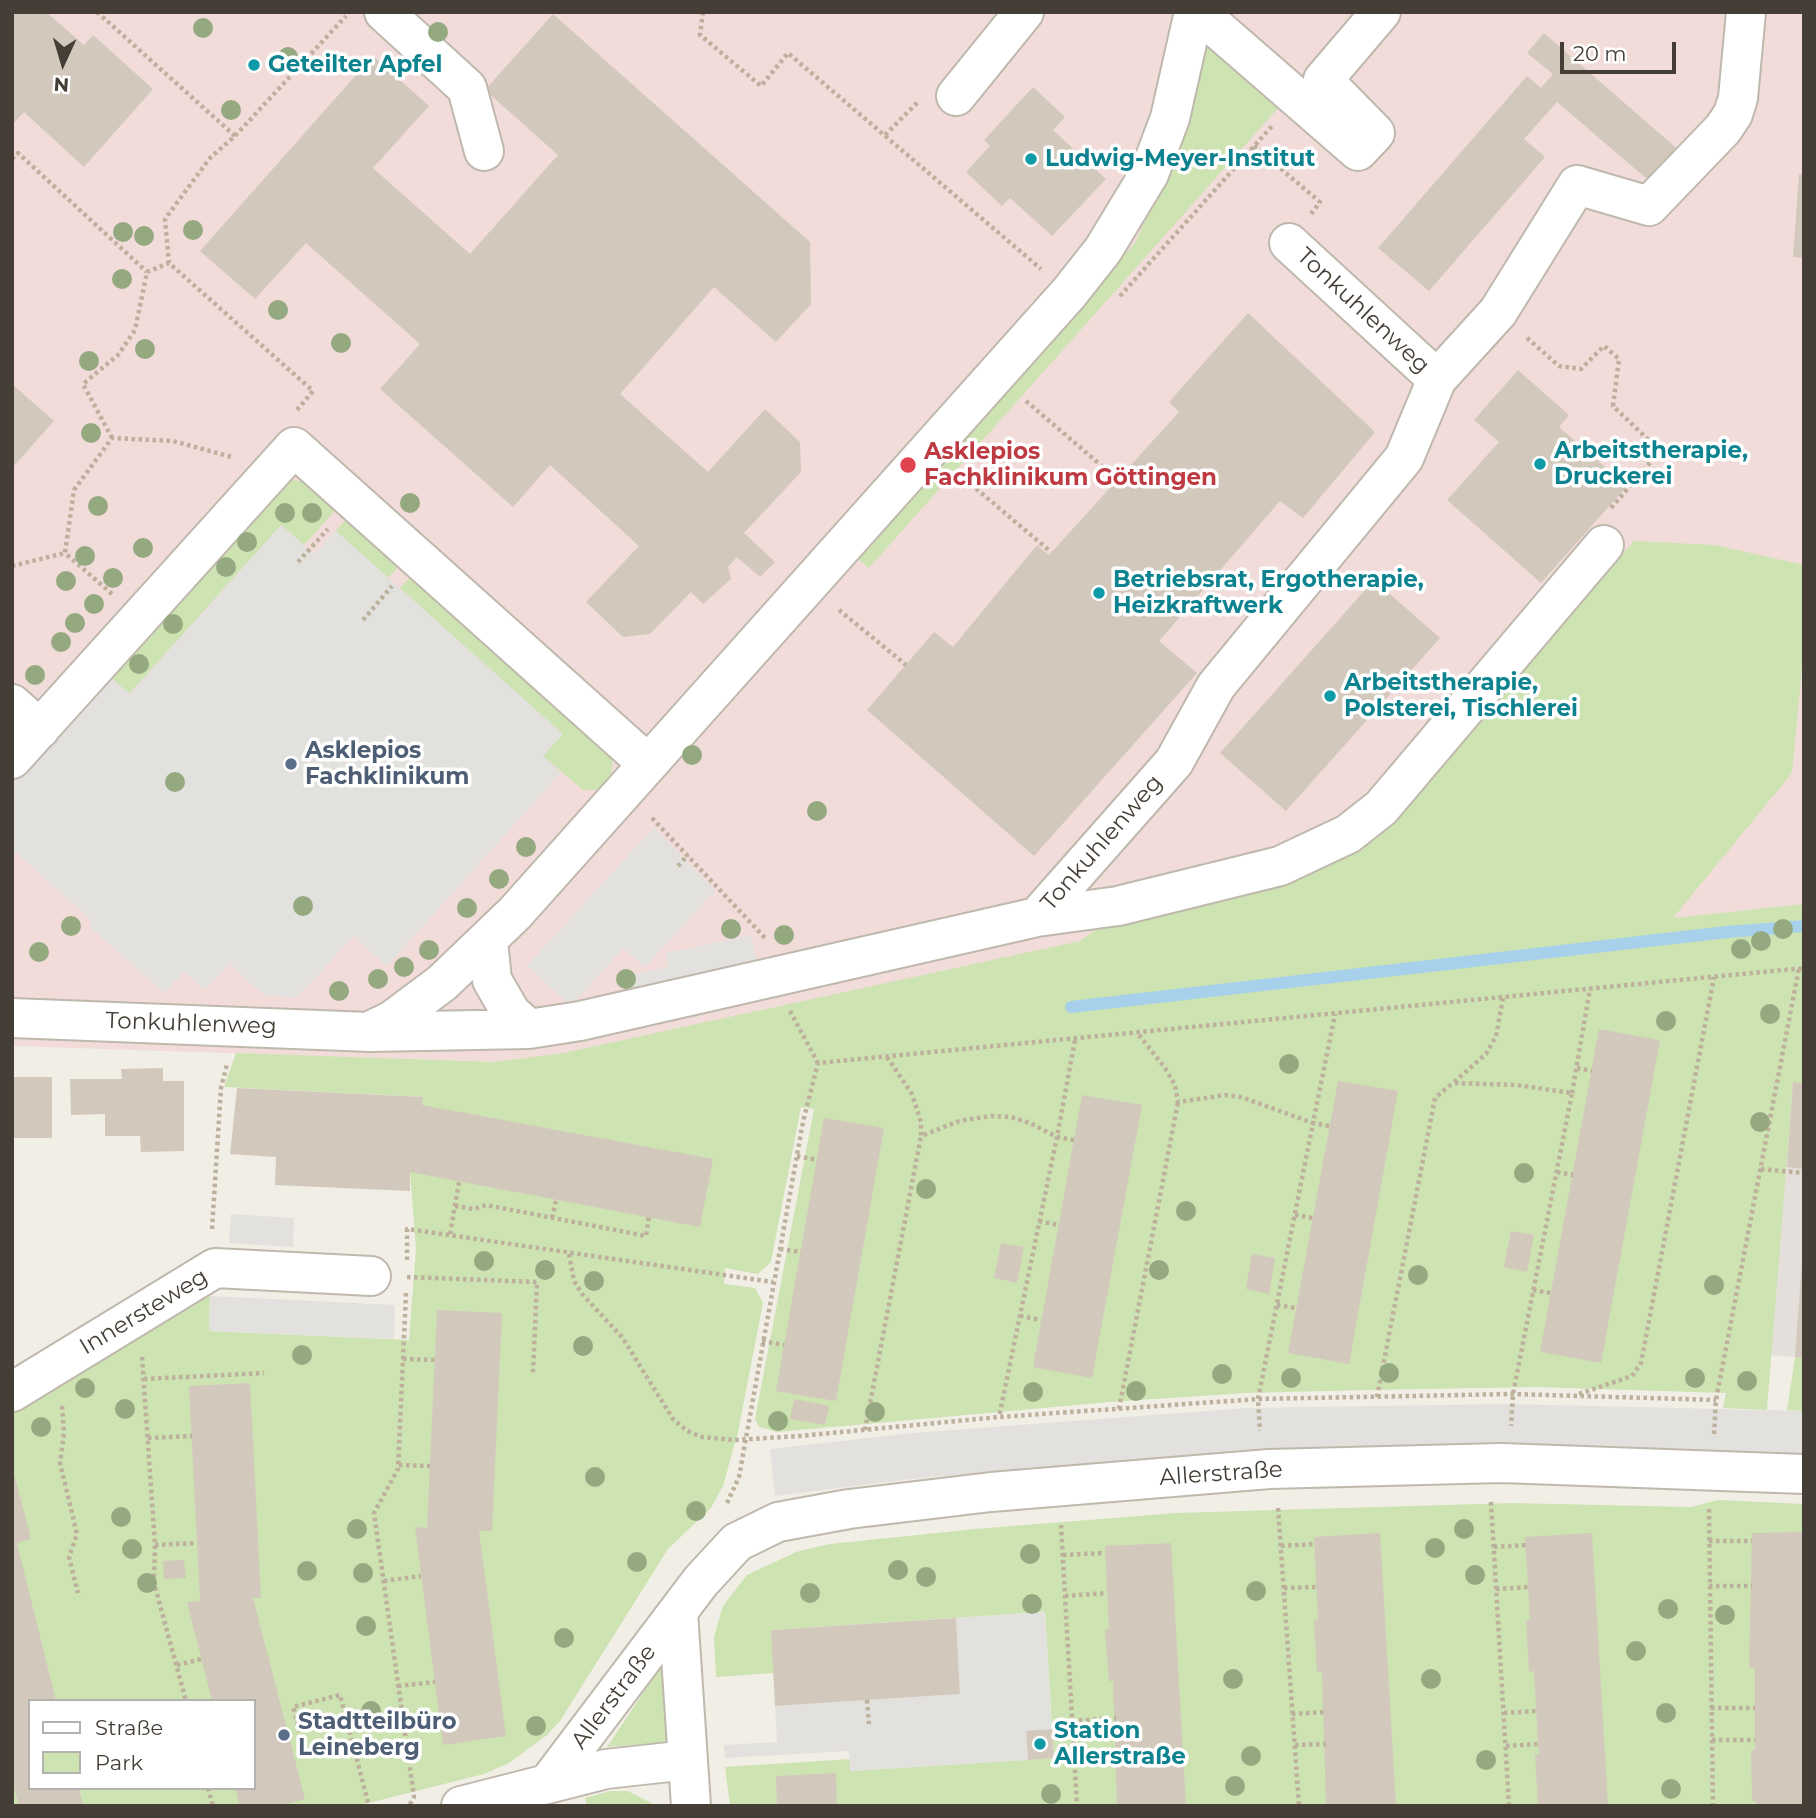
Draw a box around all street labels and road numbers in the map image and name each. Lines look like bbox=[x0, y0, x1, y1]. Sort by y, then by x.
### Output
street label: Tonkuhlenweg bbox=[1291, 242, 1435, 380]
street label: Tonkuhlenweg bbox=[1035, 769, 1169, 917]
street label: Tonkuhlenweg bbox=[105, 1007, 277, 1041]
street label: Innersteweg bbox=[75, 1263, 213, 1361]
street label: Allerstraße bbox=[1158, 1456, 1284, 1492]
street label: Allerstraße bbox=[566, 1639, 662, 1755]

